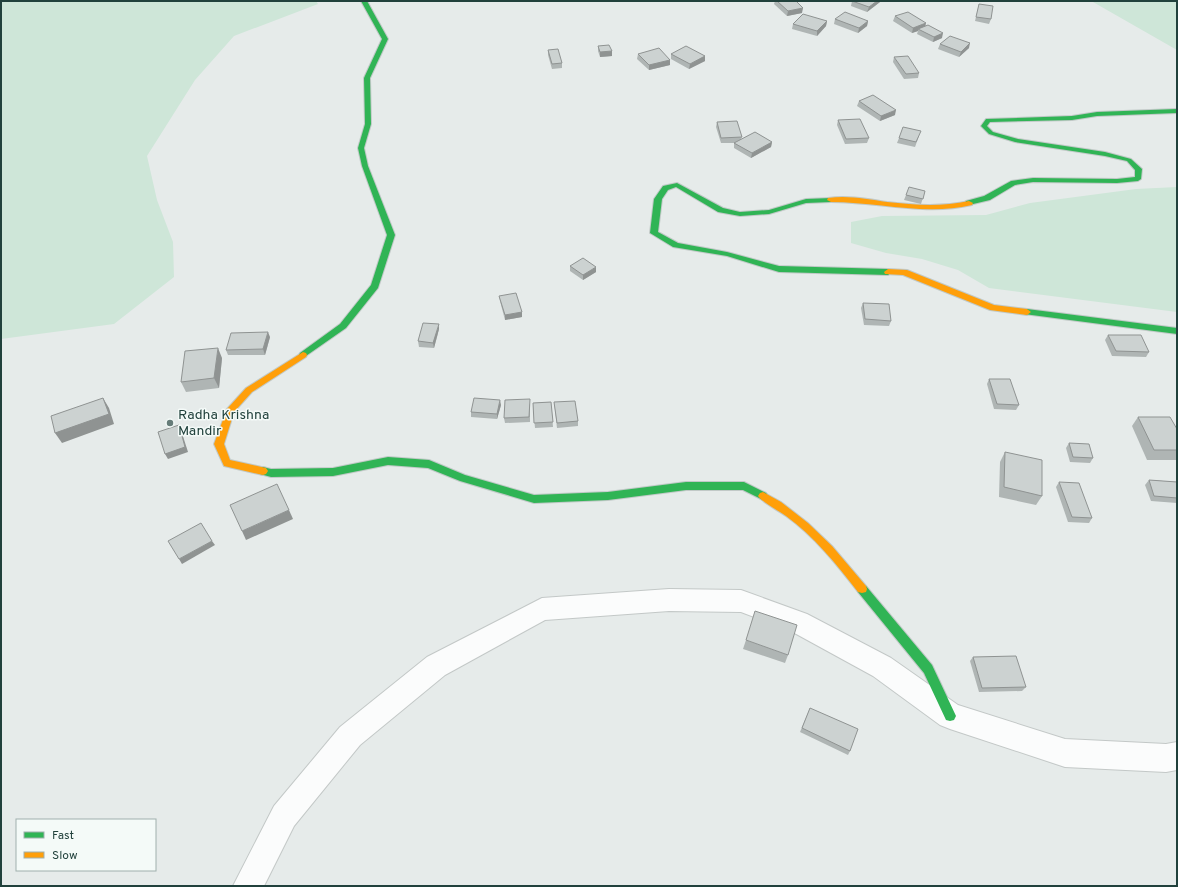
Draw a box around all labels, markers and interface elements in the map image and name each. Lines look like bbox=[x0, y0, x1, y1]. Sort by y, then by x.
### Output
place label: Radha Krishna Mandir bbox=[178, 407, 269, 440]
marker: Radha Krishna Mandir bbox=[165, 418, 175, 428]
legend bbox=[16, 819, 156, 871]
text: Fast bbox=[52, 828, 74, 844]
text: Slow bbox=[52, 848, 78, 864]

